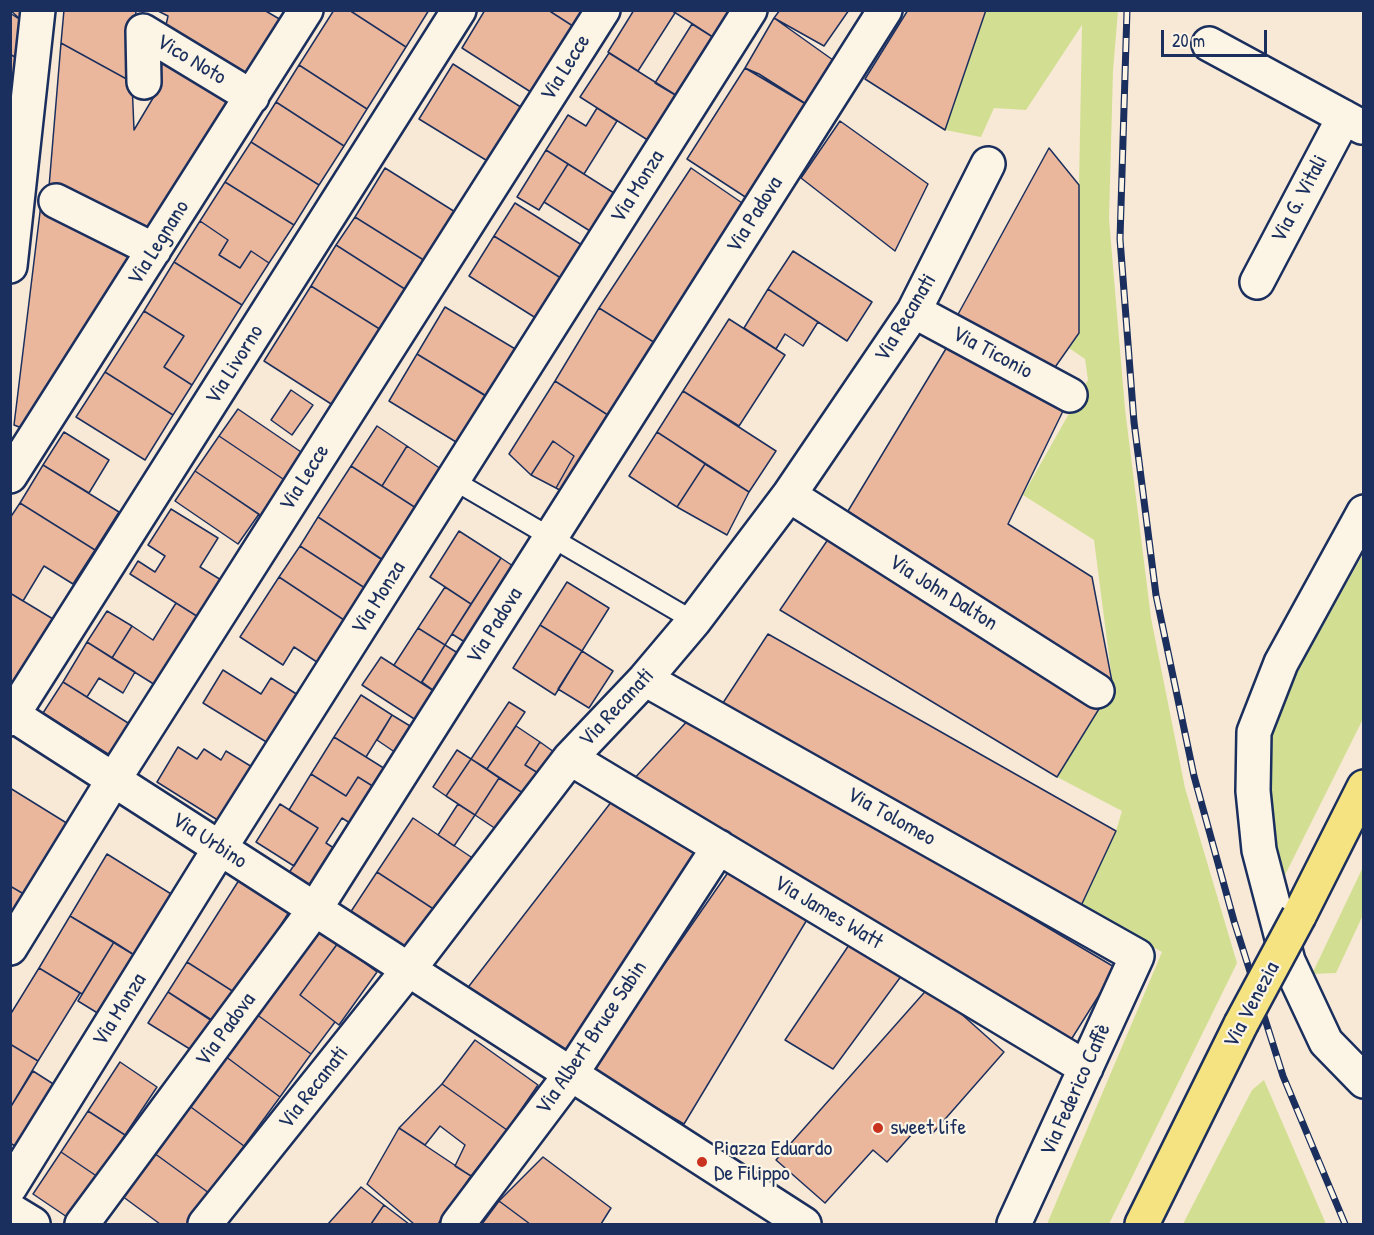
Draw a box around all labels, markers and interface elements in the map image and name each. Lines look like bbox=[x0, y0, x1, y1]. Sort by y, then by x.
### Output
scale bar bbox=[1164, 18, 1270, 56]
text: 20 m bbox=[1172, 28, 1205, 53]
street label: Vico Noto bbox=[151, 29, 231, 91]
street label: Via Lecce bbox=[535, 30, 597, 106]
street label: Via Monza bbox=[605, 146, 671, 228]
street label: Via G. Vitali bbox=[1266, 151, 1334, 247]
street label: Via Padova bbox=[721, 172, 789, 258]
street label: Via Legnano bbox=[123, 196, 195, 290]
street label: Via Recanati bbox=[869, 269, 943, 367]
street label: Via Livorno bbox=[200, 320, 270, 410]
street label: Via Ticonio bbox=[947, 321, 1037, 385]
street label: Via Lecce bbox=[274, 440, 336, 516]
street label: Via John Dalton bbox=[884, 549, 1002, 637]
street label: Via Monza bbox=[346, 557, 412, 639]
street label: Via Padova bbox=[461, 583, 529, 669]
street label: Via Recanati bbox=[574, 663, 660, 753]
street label: Via Tolomeo bbox=[842, 782, 940, 852]
street label: Via Urbino bbox=[166, 807, 252, 875]
street label: Via James Watt bbox=[769, 870, 887, 956]
street label: Via Albert Bruce Sabin bbox=[531, 956, 653, 1120]
street label: Via Venezia bbox=[1218, 957, 1286, 1053]
street label: Via Monza bbox=[87, 969, 153, 1051]
street label: Via Padova bbox=[190, 988, 262, 1072]
street label: Via Federico Caffè bbox=[1035, 1020, 1117, 1160]
street label: Via Recanati bbox=[273, 1041, 355, 1135]
place label: sweet life bbox=[890, 1115, 966, 1141]
marker: sweet life bbox=[871, 1121, 885, 1135]
place label: Piazza Eduardo De Filippo bbox=[714, 1136, 832, 1188]
marker: Piazza Eduardo De Filippo bbox=[695, 1155, 709, 1169]

